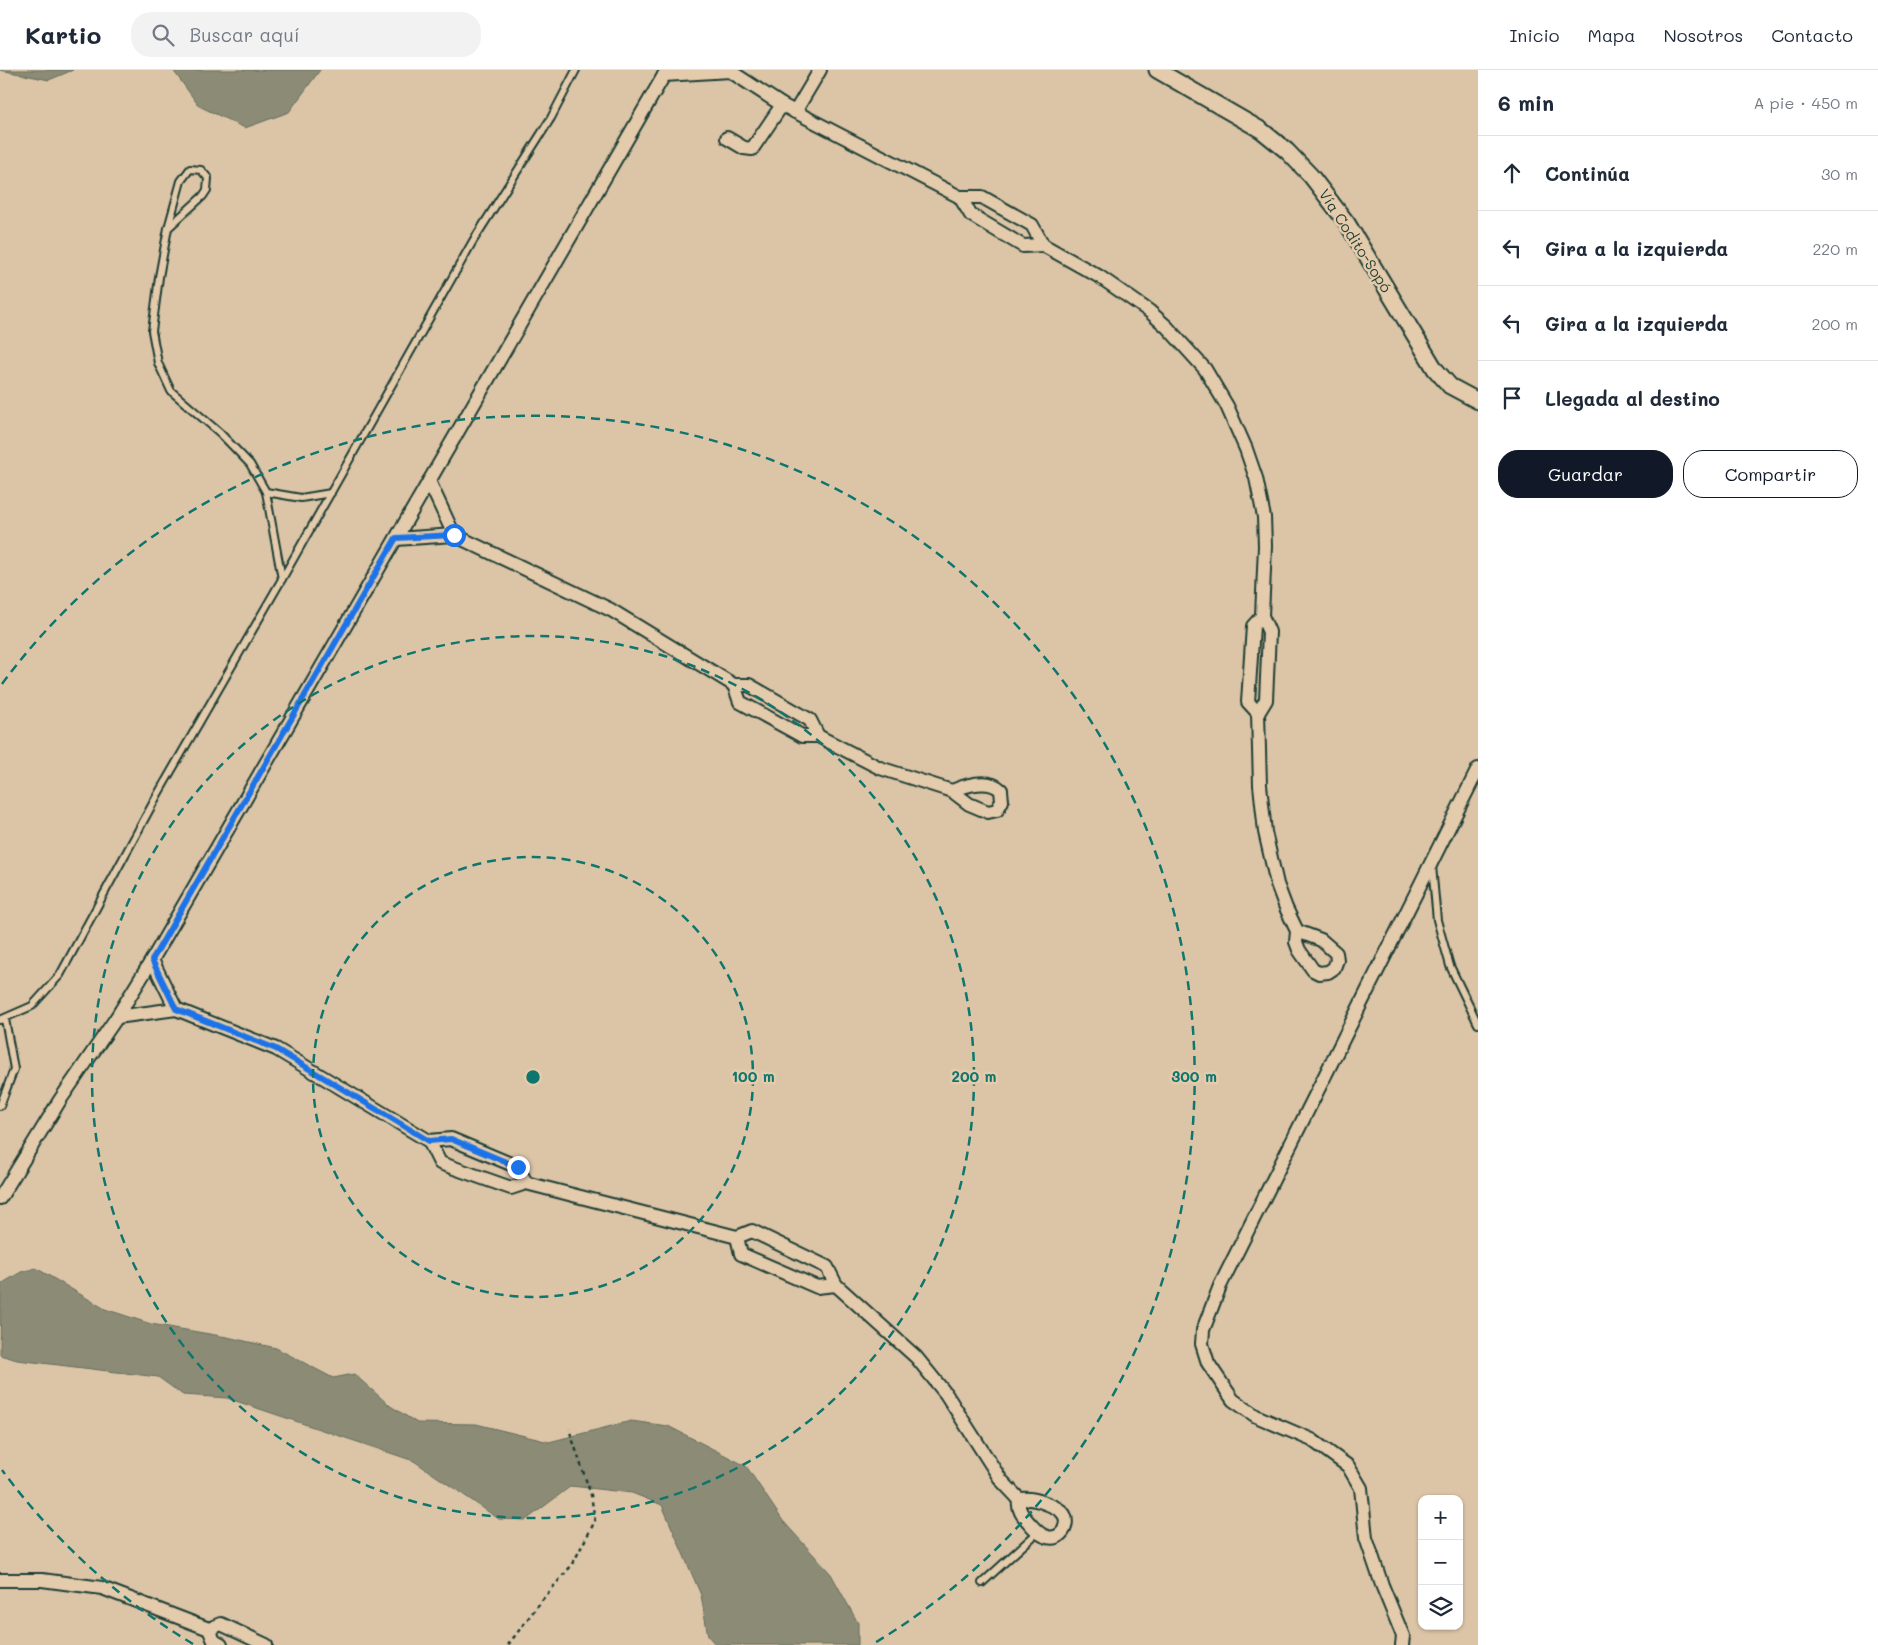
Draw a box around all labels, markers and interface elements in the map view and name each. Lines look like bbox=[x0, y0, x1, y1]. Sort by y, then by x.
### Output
search box bbox=[131, 12, 481, 57]
text: Kartio bbox=[25, 19, 101, 50]
icon: search bbox=[149, 21, 177, 49]
text: Buscar aquí bbox=[189, 22, 300, 47]
text: Inicio bbox=[1509, 23, 1560, 47]
text: Mapa bbox=[1588, 23, 1635, 47]
text: Nosotros bbox=[1663, 23, 1743, 47]
text: Contacto bbox=[1771, 23, 1853, 47]
text: 6 min bbox=[1498, 89, 1554, 116]
text: A pie · 450 m bbox=[1753, 92, 1858, 113]
icon: ahead bbox=[1498, 159, 1526, 187]
text: Continúa bbox=[1545, 161, 1630, 186]
text: 30 m bbox=[1821, 163, 1858, 184]
street label: Vía Codito-Sopó bbox=[1315, 185, 1397, 296]
icon: left bbox=[1498, 234, 1526, 262]
text: Gira a la izquierda bbox=[1545, 236, 1728, 261]
text: 220 m bbox=[1812, 238, 1858, 259]
icon: left bbox=[1498, 309, 1526, 337]
text: Gira a la izquierda bbox=[1545, 311, 1728, 336]
text: 200 m bbox=[1811, 313, 1858, 334]
icon: arrive bbox=[1498, 384, 1526, 412]
text: Llegada al destino bbox=[1545, 386, 1720, 411]
button: Guardar bbox=[1498, 450, 1673, 498]
button: Compartir bbox=[1683, 450, 1858, 498]
route start bbox=[443, 524, 466, 547]
text: 100 m bbox=[731, 1066, 775, 1086]
text: 200 m bbox=[952, 1066, 997, 1086]
text: 300 m bbox=[1171, 1066, 1217, 1086]
centre of rings bbox=[524, 1068, 542, 1086]
route end bbox=[507, 1156, 530, 1179]
map controls bbox=[1418, 1495, 1463, 1630]
button: + bbox=[1418, 1495, 1463, 1540]
button: − bbox=[1418, 1540, 1463, 1585]
button: layers bbox=[1418, 1585, 1463, 1630]

